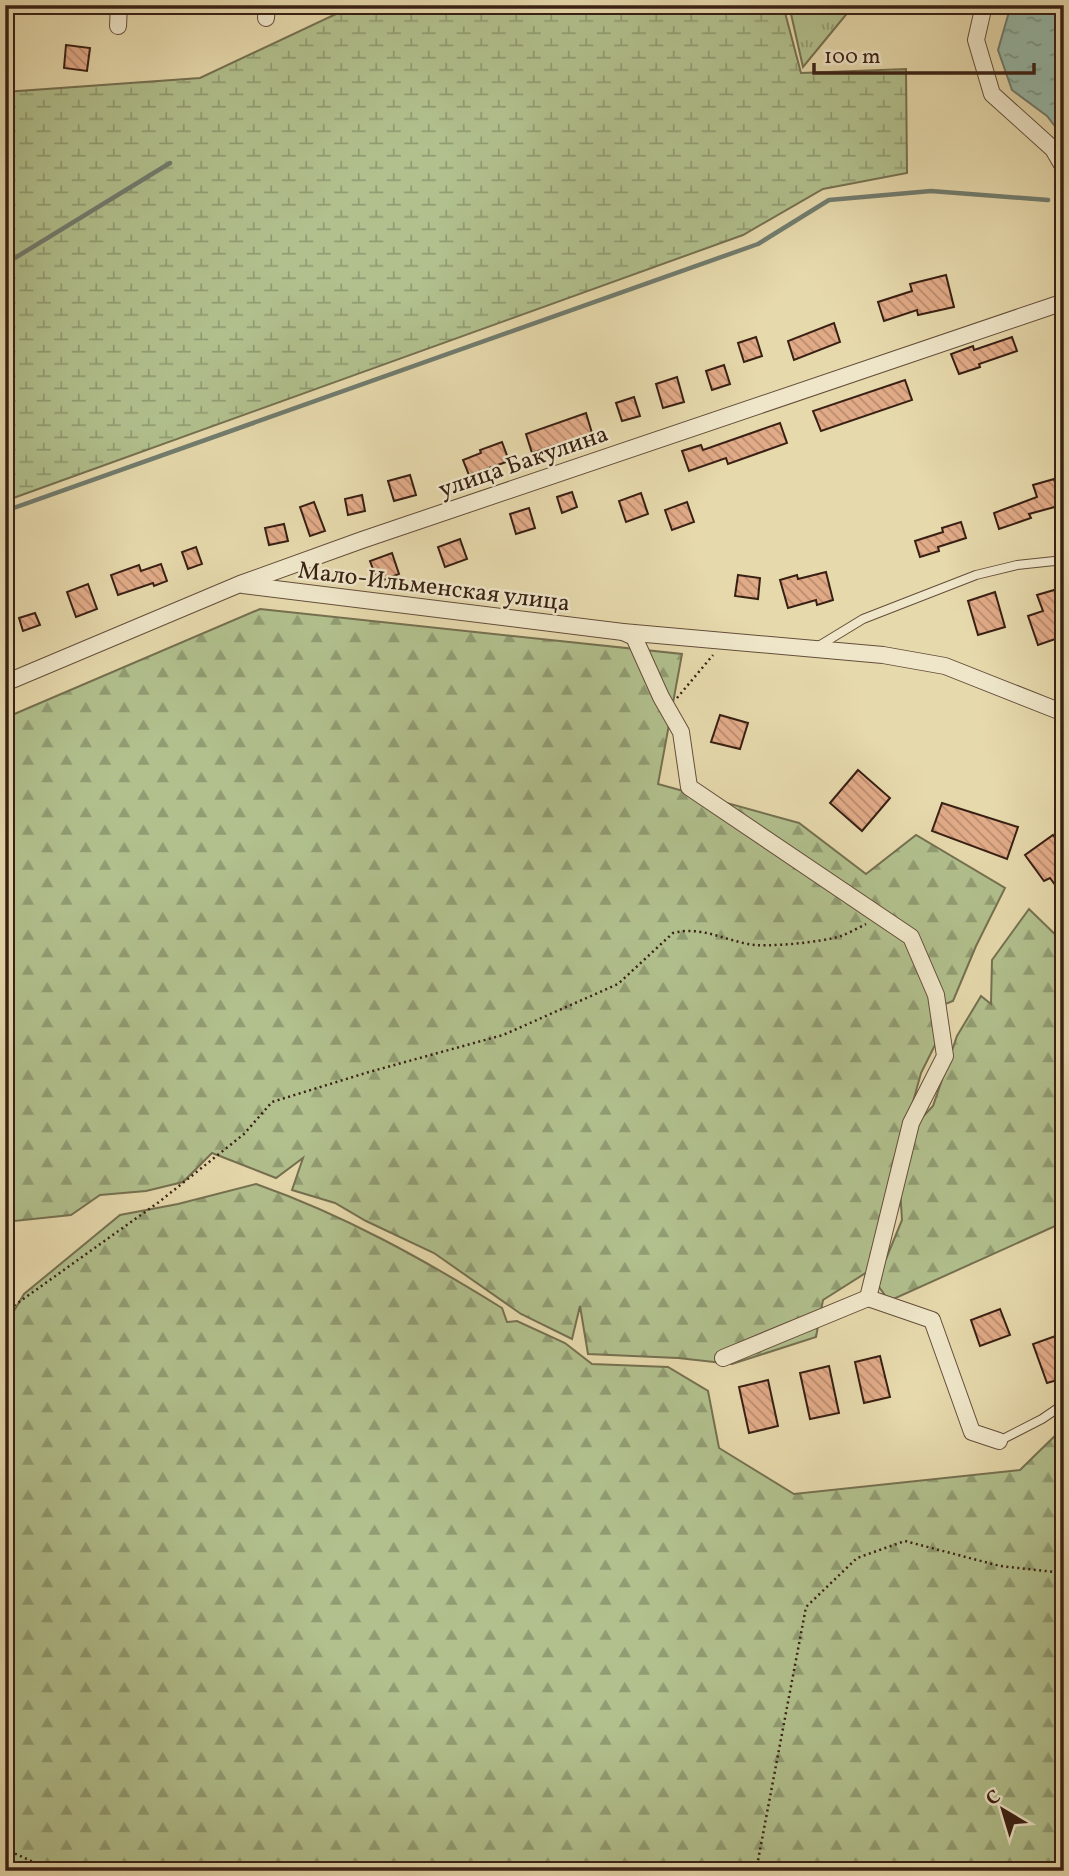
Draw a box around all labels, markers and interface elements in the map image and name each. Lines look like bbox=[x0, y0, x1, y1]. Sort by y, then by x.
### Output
scale bar bbox=[814, 32, 1034, 76]
text: 100 m bbox=[824, 43, 881, 72]
street label: улица Бакулина bbox=[434, 418, 613, 508]
street label: Мало-Ильменская улица bbox=[296, 554, 572, 622]
north arrow bbox=[968, 1774, 1038, 1844]
text: С bbox=[981, 1784, 1007, 1812]

